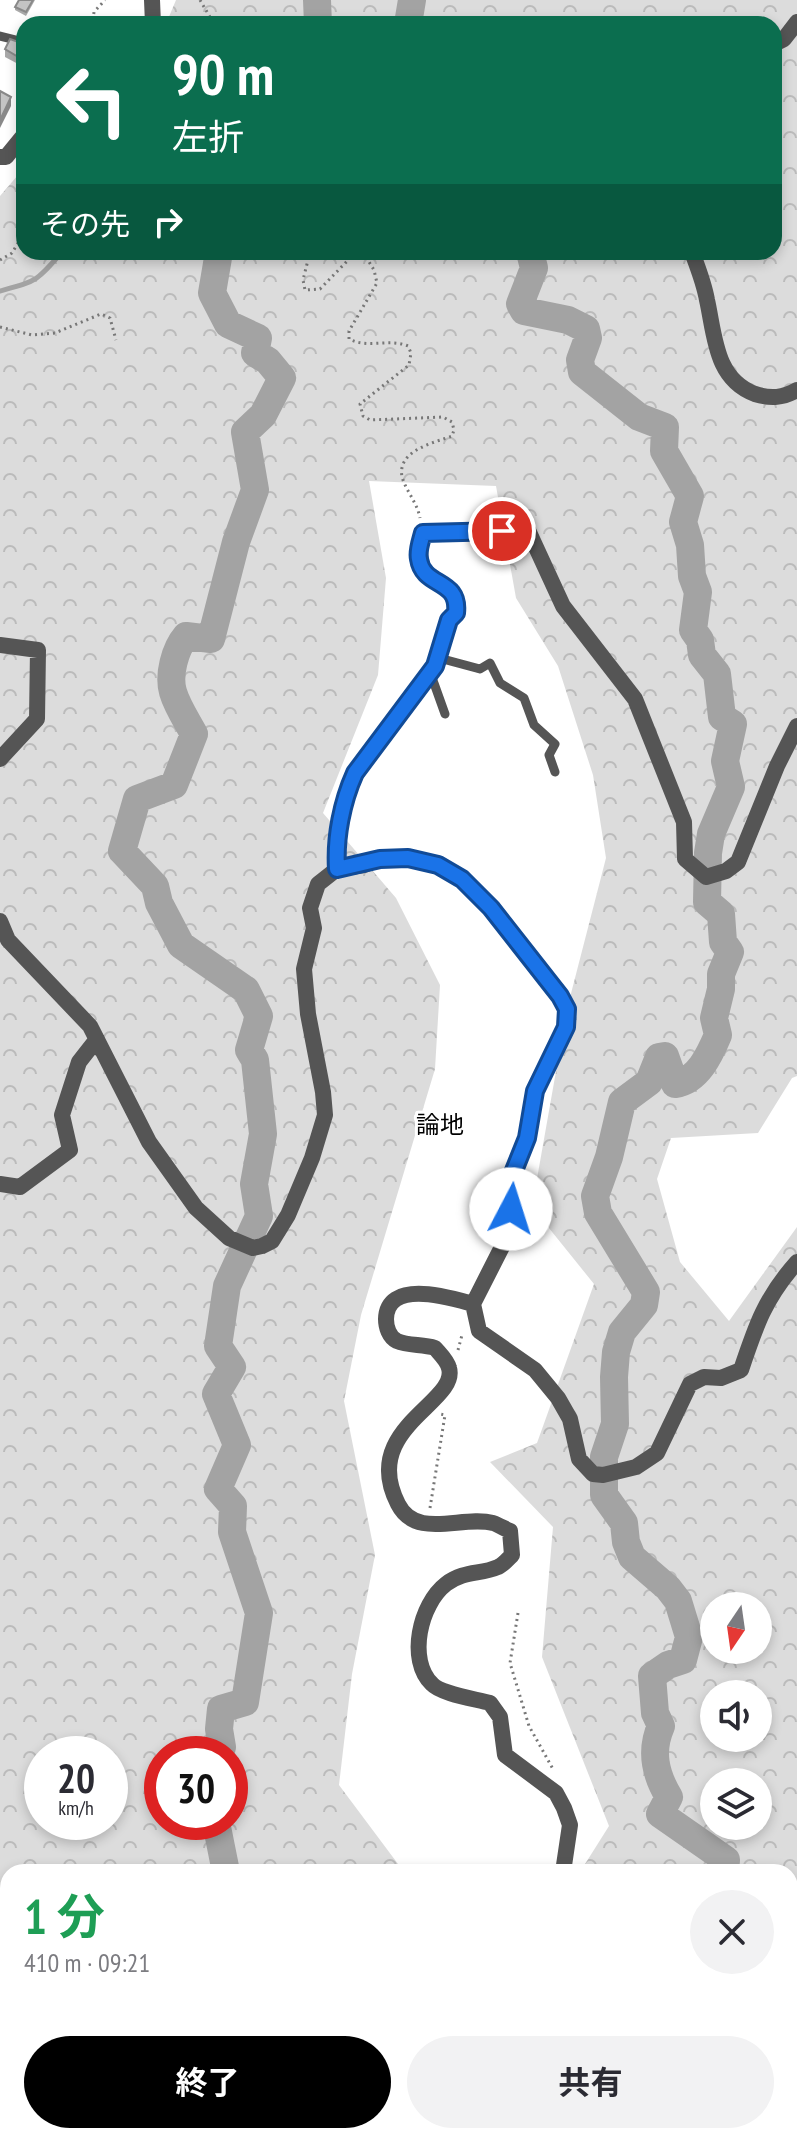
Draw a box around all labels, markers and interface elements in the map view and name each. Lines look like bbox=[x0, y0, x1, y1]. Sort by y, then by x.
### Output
text: 90 m bbox=[172, 38, 274, 110]
icon: left bbox=[40, 48, 144, 152]
text: 左折 bbox=[172, 113, 244, 160]
icon: right bbox=[146, 200, 190, 244]
text: その先 bbox=[40, 204, 130, 243]
pin bbox=[468, 497, 536, 565]
icon: arrive bbox=[480, 509, 524, 553]
district label: 論地 bbox=[416, 1109, 464, 1140]
position arrow bbox=[469, 1167, 553, 1251]
north arrow bbox=[700, 1592, 772, 1664]
map controls bbox=[700, 1592, 772, 1840]
button: sound bbox=[700, 1680, 772, 1752]
speed limit sign: 30 bbox=[144, 1736, 248, 1840]
text: 20 bbox=[57, 1752, 95, 1804]
button: layers bbox=[700, 1768, 772, 1840]
text: km/h bbox=[58, 1795, 94, 1821]
text: 1 分 bbox=[24, 1885, 105, 1947]
button: close bbox=[690, 1890, 774, 1974]
text: 410 m · 09:21 bbox=[24, 1946, 150, 1979]
button: 終了 bbox=[24, 2036, 391, 2128]
button: 共有 bbox=[407, 2036, 774, 2128]

